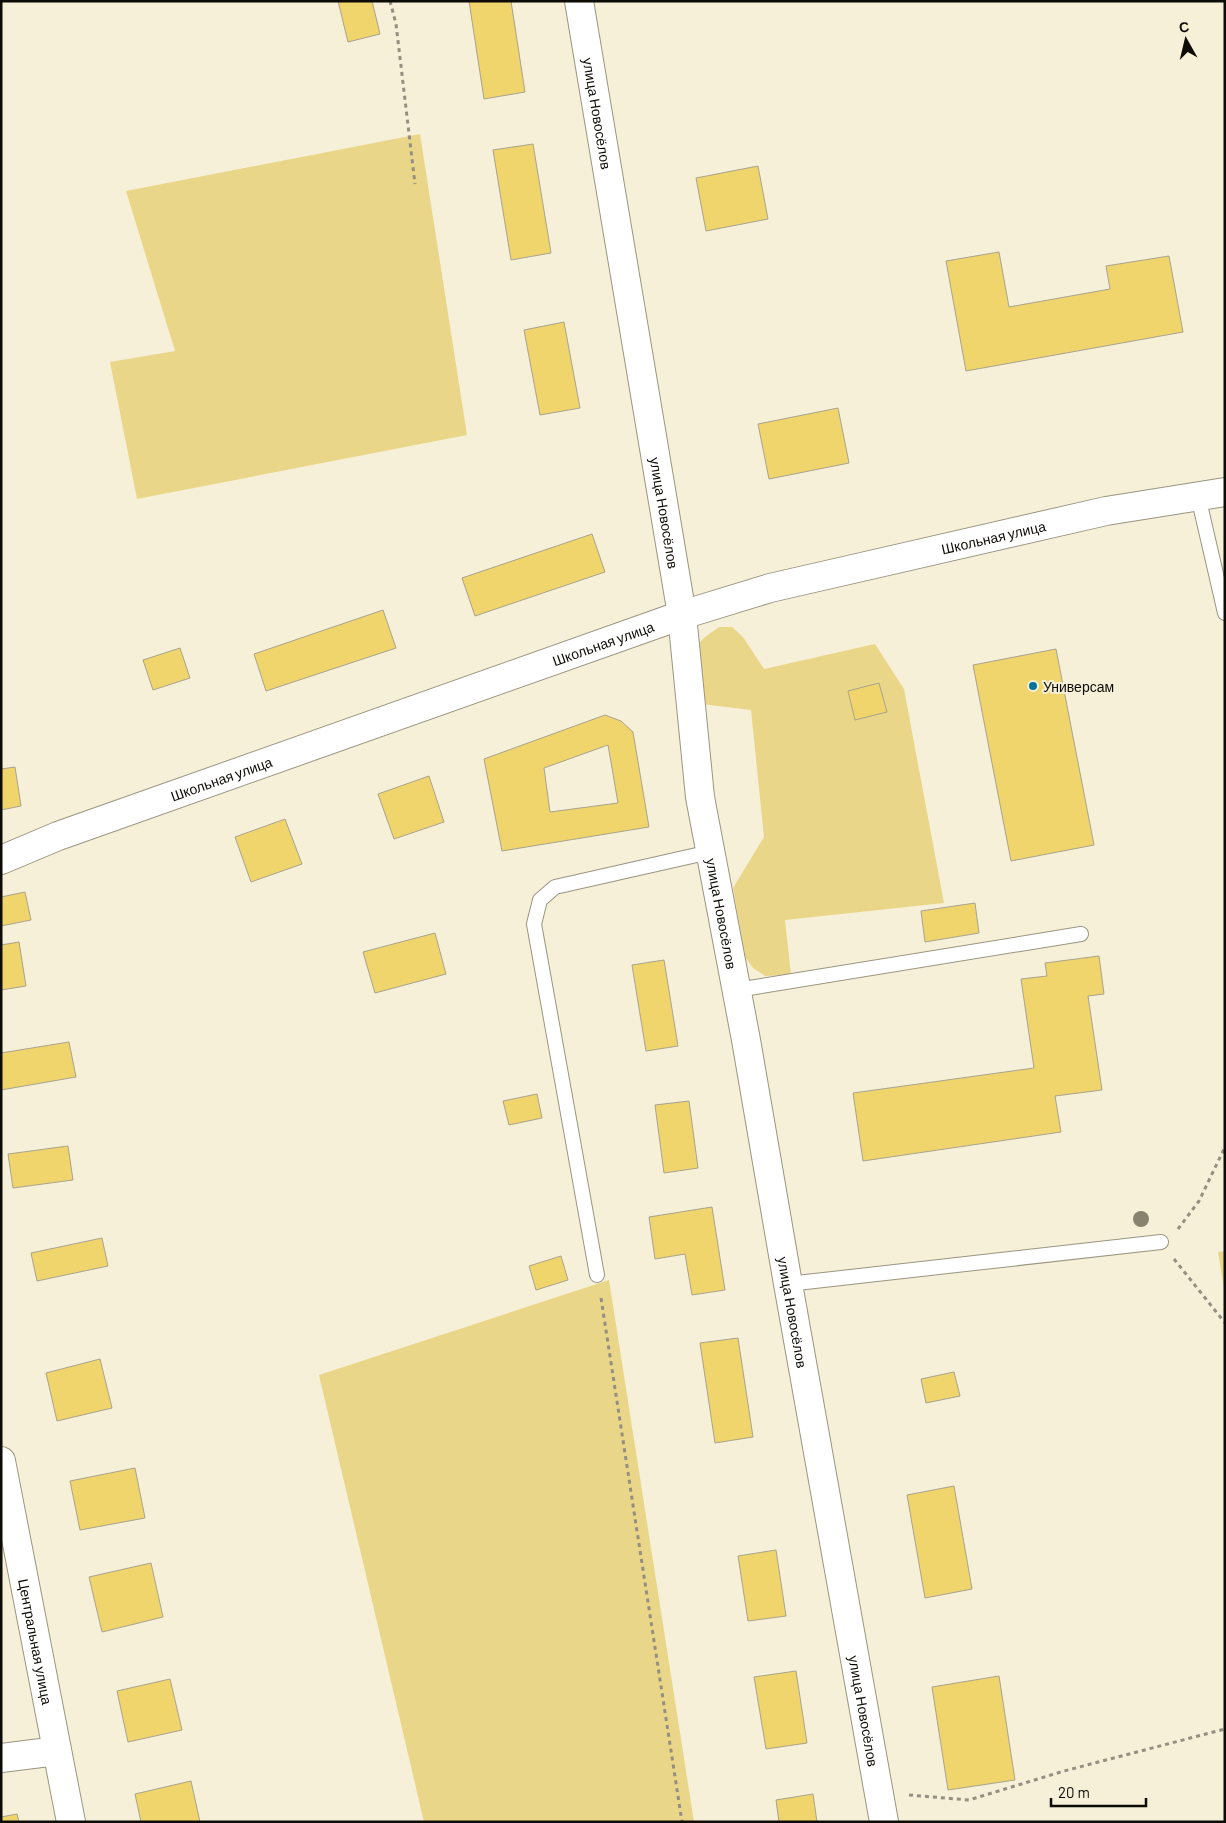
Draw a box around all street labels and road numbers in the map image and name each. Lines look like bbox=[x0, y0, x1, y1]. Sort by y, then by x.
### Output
street label: улица Новосёлов bbox=[580, 56, 616, 170]
street label: улица Новосёлов bbox=[647, 456, 683, 570]
street label: Школьная улица bbox=[940, 517, 1047, 557]
street label: Школьная улица bbox=[550, 617, 656, 669]
street label: Школьная улица bbox=[168, 752, 274, 804]
street label: улица Новосёлов bbox=[703, 857, 741, 970]
street label: улица Новосёлов bbox=[775, 1255, 811, 1369]
street label: Центральная улица bbox=[16, 1577, 57, 1706]
street label: улица Новосёлов bbox=[846, 1654, 882, 1768]

